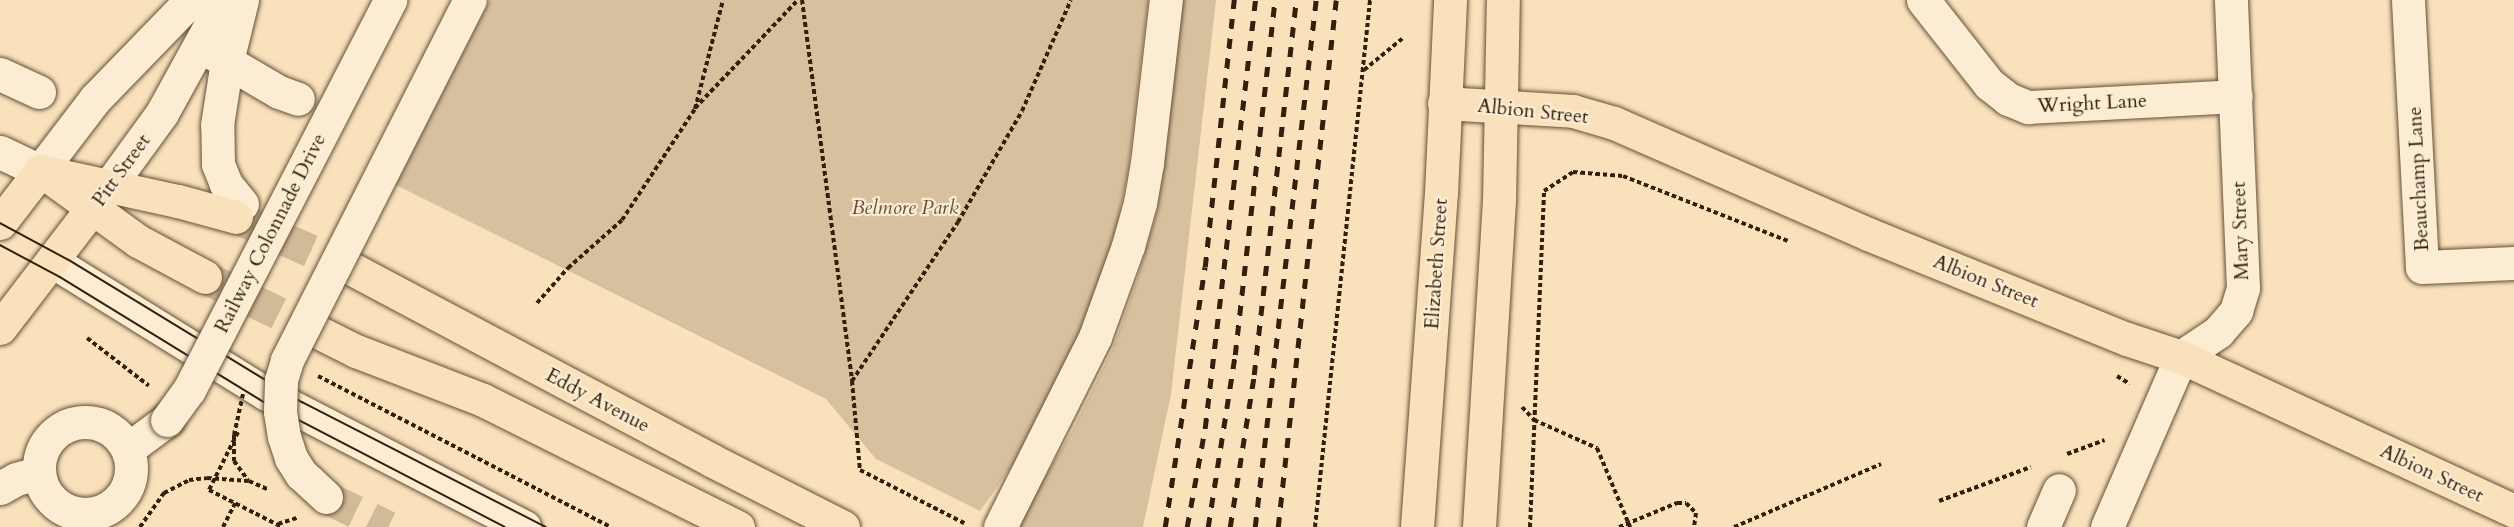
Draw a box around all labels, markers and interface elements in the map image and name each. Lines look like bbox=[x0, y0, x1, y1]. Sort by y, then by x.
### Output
street label: Wright Lane bbox=[2036, 88, 2148, 118]
street label: Albion Street bbox=[1476, 93, 1590, 129]
street label: Beauchamp Lane bbox=[2402, 106, 2434, 252]
street label: Pitt Street bbox=[87, 129, 155, 211]
street label: Railway Colonnade Drive bbox=[209, 129, 331, 337]
street label: Mary Street bbox=[2226, 181, 2254, 281]
park label: Belmore Park bbox=[851, 195, 959, 219]
street label: Elizabeth Street bbox=[1419, 198, 1453, 330]
street label: Albion Street bbox=[1930, 249, 2042, 313]
street label: Eddy Avenue bbox=[542, 363, 654, 437]
street label: Albion Street bbox=[2376, 439, 2488, 507]

